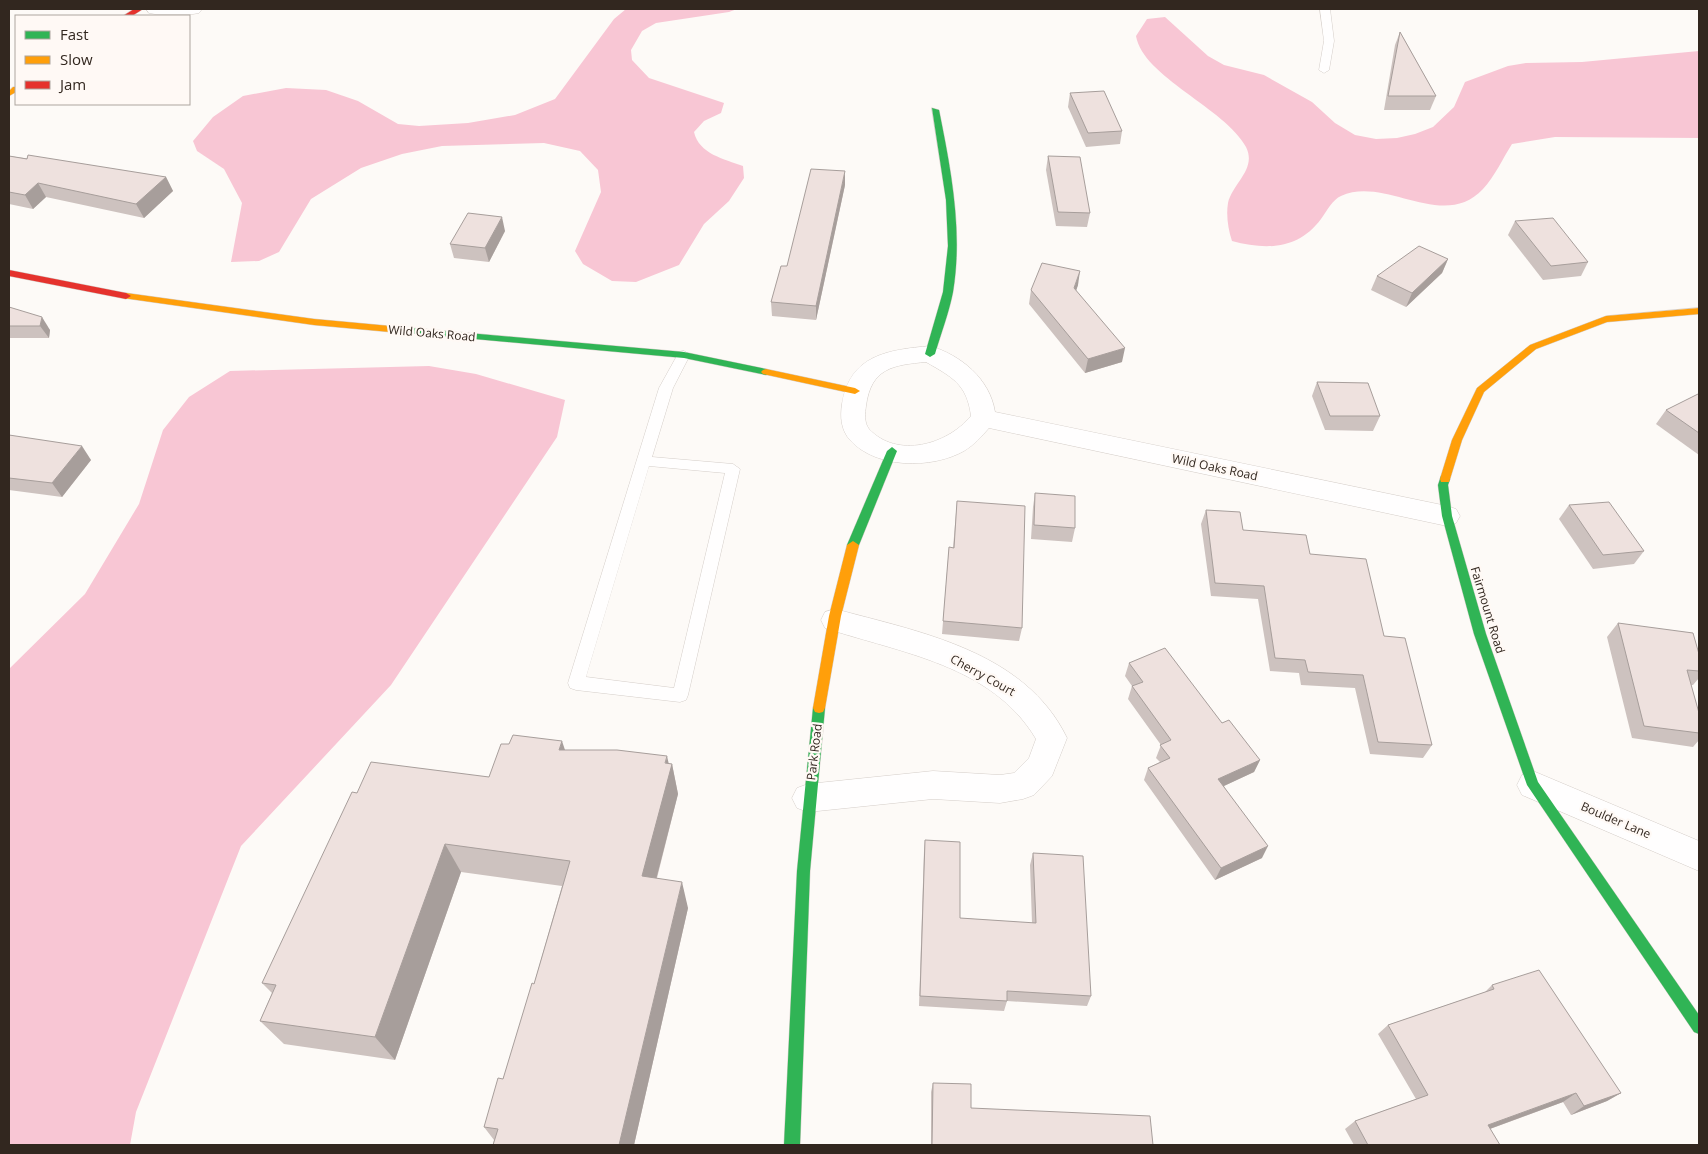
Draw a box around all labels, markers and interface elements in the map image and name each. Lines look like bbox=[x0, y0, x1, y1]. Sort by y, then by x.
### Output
legend bbox=[15, 15, 190, 105]
text: Fast bbox=[60, 24, 89, 44]
text: Slow bbox=[60, 49, 93, 69]
text: Jam bbox=[58, 74, 86, 94]
street label: Wild Oaks Road bbox=[388, 321, 476, 345]
street label: Wild Oaks Road bbox=[1170, 450, 1260, 484]
street label: Fairmount Road bbox=[1467, 565, 1509, 655]
street label: Cherry Court bbox=[947, 650, 1019, 700]
street label: Park Road bbox=[802, 723, 826, 781]
street label: Boulder Lane bbox=[1578, 798, 1654, 842]

